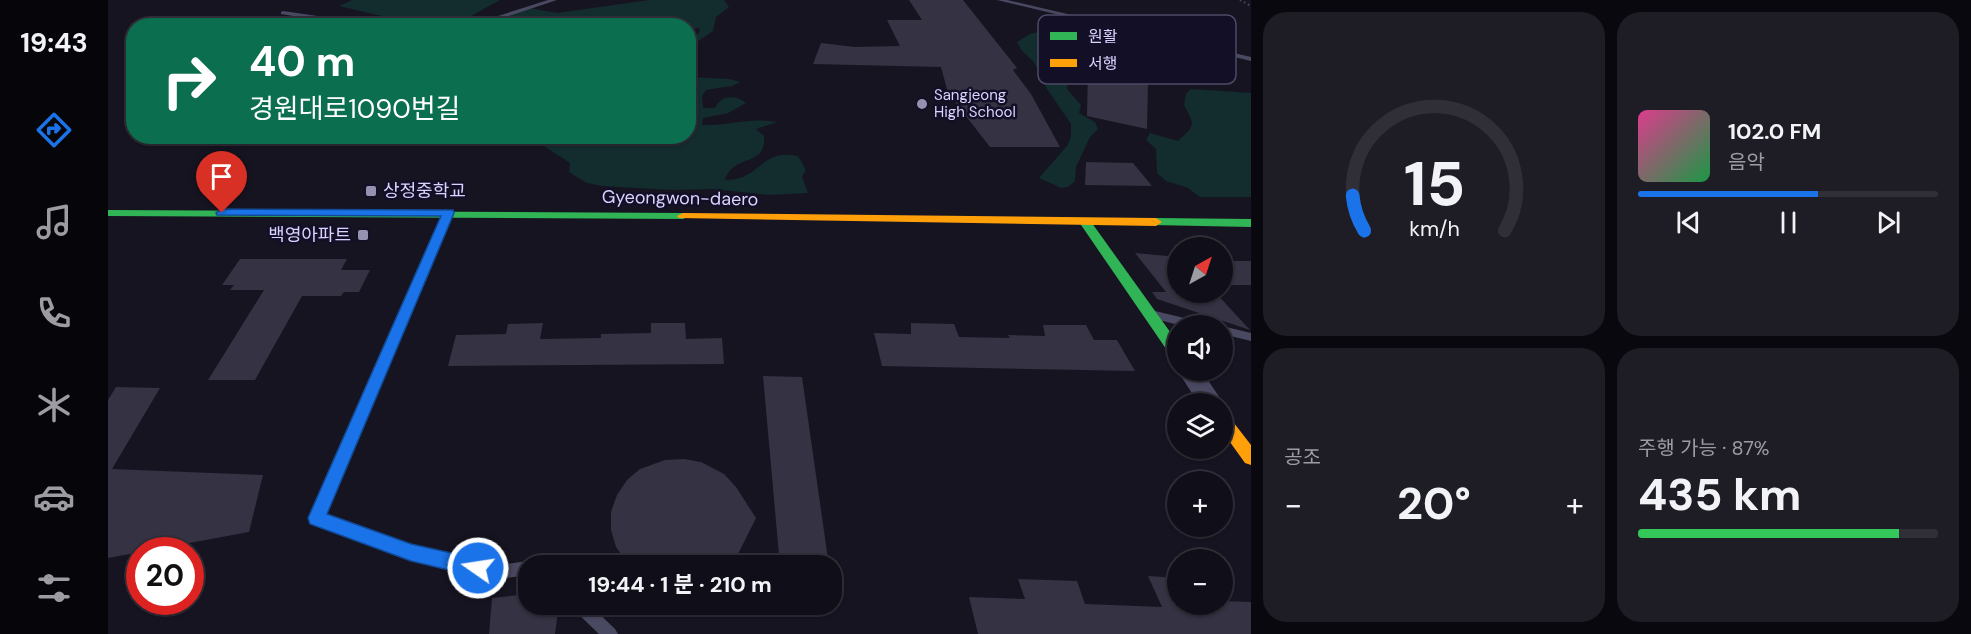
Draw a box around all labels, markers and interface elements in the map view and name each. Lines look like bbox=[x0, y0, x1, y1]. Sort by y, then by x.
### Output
legend bbox=[1038, 15, 1236, 84]
text: 19:43 bbox=[20, 25, 88, 60]
text: 원활 bbox=[1088, 26, 1118, 47]
text: 40 m bbox=[249, 34, 355, 89]
icon: right bbox=[150, 42, 228, 120]
text: 서행 bbox=[1088, 53, 1117, 74]
place label: Sangjeong High School bbox=[934, 85, 1016, 122]
text: 경원대로1090번길 bbox=[249, 91, 460, 126]
marker: Sangjeong High School bbox=[915, 97, 929, 111]
icon: directions bbox=[33, 109, 75, 151]
text: 102.0 FM bbox=[1728, 117, 1821, 146]
text: 15 bbox=[1403, 143, 1465, 224]
text: 음악 bbox=[1728, 149, 1765, 175]
pin bbox=[196, 151, 247, 213]
icon: arrive bbox=[205, 160, 238, 193]
place label: 상정중학교 bbox=[383, 179, 466, 203]
marker: 상정중학교 bbox=[364, 184, 378, 198]
street label: Gyeongwon-daero bbox=[602, 185, 758, 211]
icon: music bbox=[33, 201, 75, 243]
icon: previous bbox=[1672, 206, 1705, 239]
icon: pause bbox=[1772, 206, 1805, 239]
icon: next bbox=[1872, 206, 1905, 239]
text: km/h bbox=[1409, 216, 1459, 244]
place label: 백영아파트 bbox=[268, 223, 351, 247]
marker: 백영아파트 bbox=[356, 228, 370, 242]
north arrow bbox=[1167, 237, 1233, 303]
map controls bbox=[1167, 237, 1233, 615]
icon: phone bbox=[33, 292, 75, 334]
button: sound bbox=[1167, 315, 1233, 381]
icon: climate bbox=[33, 384, 75, 426]
button: layers bbox=[1167, 393, 1233, 459]
text: 주행 가능 · 87% bbox=[1638, 435, 1770, 461]
text: 공조 bbox=[1284, 444, 1321, 470]
text: 435 km bbox=[1638, 465, 1801, 524]
button: + bbox=[1167, 471, 1233, 537]
text: 20° bbox=[1397, 474, 1471, 533]
icon: car bbox=[33, 476, 75, 518]
text: − bbox=[1284, 483, 1302, 526]
text: + bbox=[1566, 483, 1584, 526]
position arrow bbox=[446, 536, 510, 600]
speed limit sign: 20 bbox=[126, 537, 204, 615]
button: − bbox=[1167, 549, 1233, 615]
icon: filters bbox=[33, 567, 75, 609]
text: 19:44 · 1 분 · 210 m bbox=[588, 570, 772, 599]

